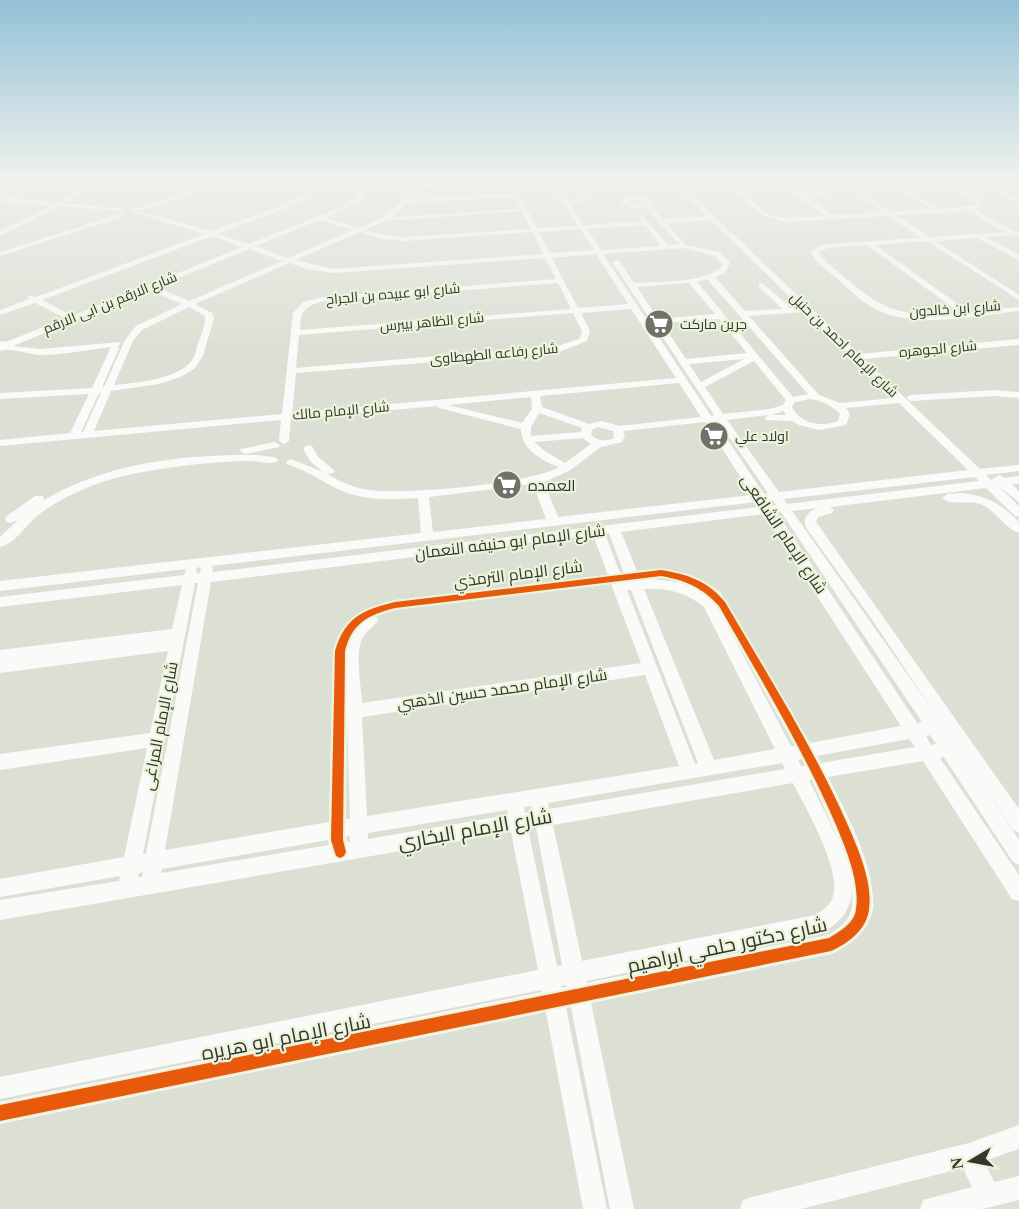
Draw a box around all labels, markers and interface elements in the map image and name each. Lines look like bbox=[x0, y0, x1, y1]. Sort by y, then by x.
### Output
street label: شارع الارقم بن ابى الارقم bbox=[41, 269, 180, 339]
street label: شارع ابو عبيده بن الجراح bbox=[325, 281, 461, 308]
street label: شارع الإمام احمد بن حنبل bbox=[786, 290, 901, 402]
street label: شارع ابن خالدون bbox=[909, 298, 1001, 321]
supermarket icon: جرين ماركت bbox=[643, 308, 675, 340]
street label: شارع الظاهر بيبرس bbox=[379, 310, 485, 335]
place label: جرين ماركت bbox=[680, 317, 747, 332]
street label: شارع الجوهره bbox=[898, 338, 978, 361]
street label: شارع رفاعه الطهطاوى bbox=[429, 341, 559, 368]
street label: شارع الإمام مالك bbox=[292, 399, 390, 425]
supermarket icon: اولاد علي bbox=[698, 420, 730, 452]
place label: اولاد علي bbox=[735, 429, 789, 448]
supermarket icon: العمده bbox=[491, 469, 523, 501]
street label: شارع الإمام الشافعى bbox=[735, 471, 830, 598]
place label: العمده bbox=[528, 477, 576, 494]
street label: شارع الإمام ابو حنيفه النعمان bbox=[414, 522, 607, 565]
street label: شارع الإمام الترمذي bbox=[452, 558, 584, 595]
street label: شارع الإمام المراغى bbox=[139, 660, 184, 792]
street label: شارع الإمام محمد حسين الذهبي bbox=[396, 666, 609, 717]
street label: شارع الإمام البخاري bbox=[396, 805, 555, 858]
street label: شارع دكتور حلمي ابراهيم bbox=[625, 913, 830, 982]
street label: شارع الإمام ابو هريره bbox=[199, 1010, 373, 1067]
north arrow bbox=[941, 1131, 1001, 1191]
text: N bbox=[947, 1156, 966, 1171]

